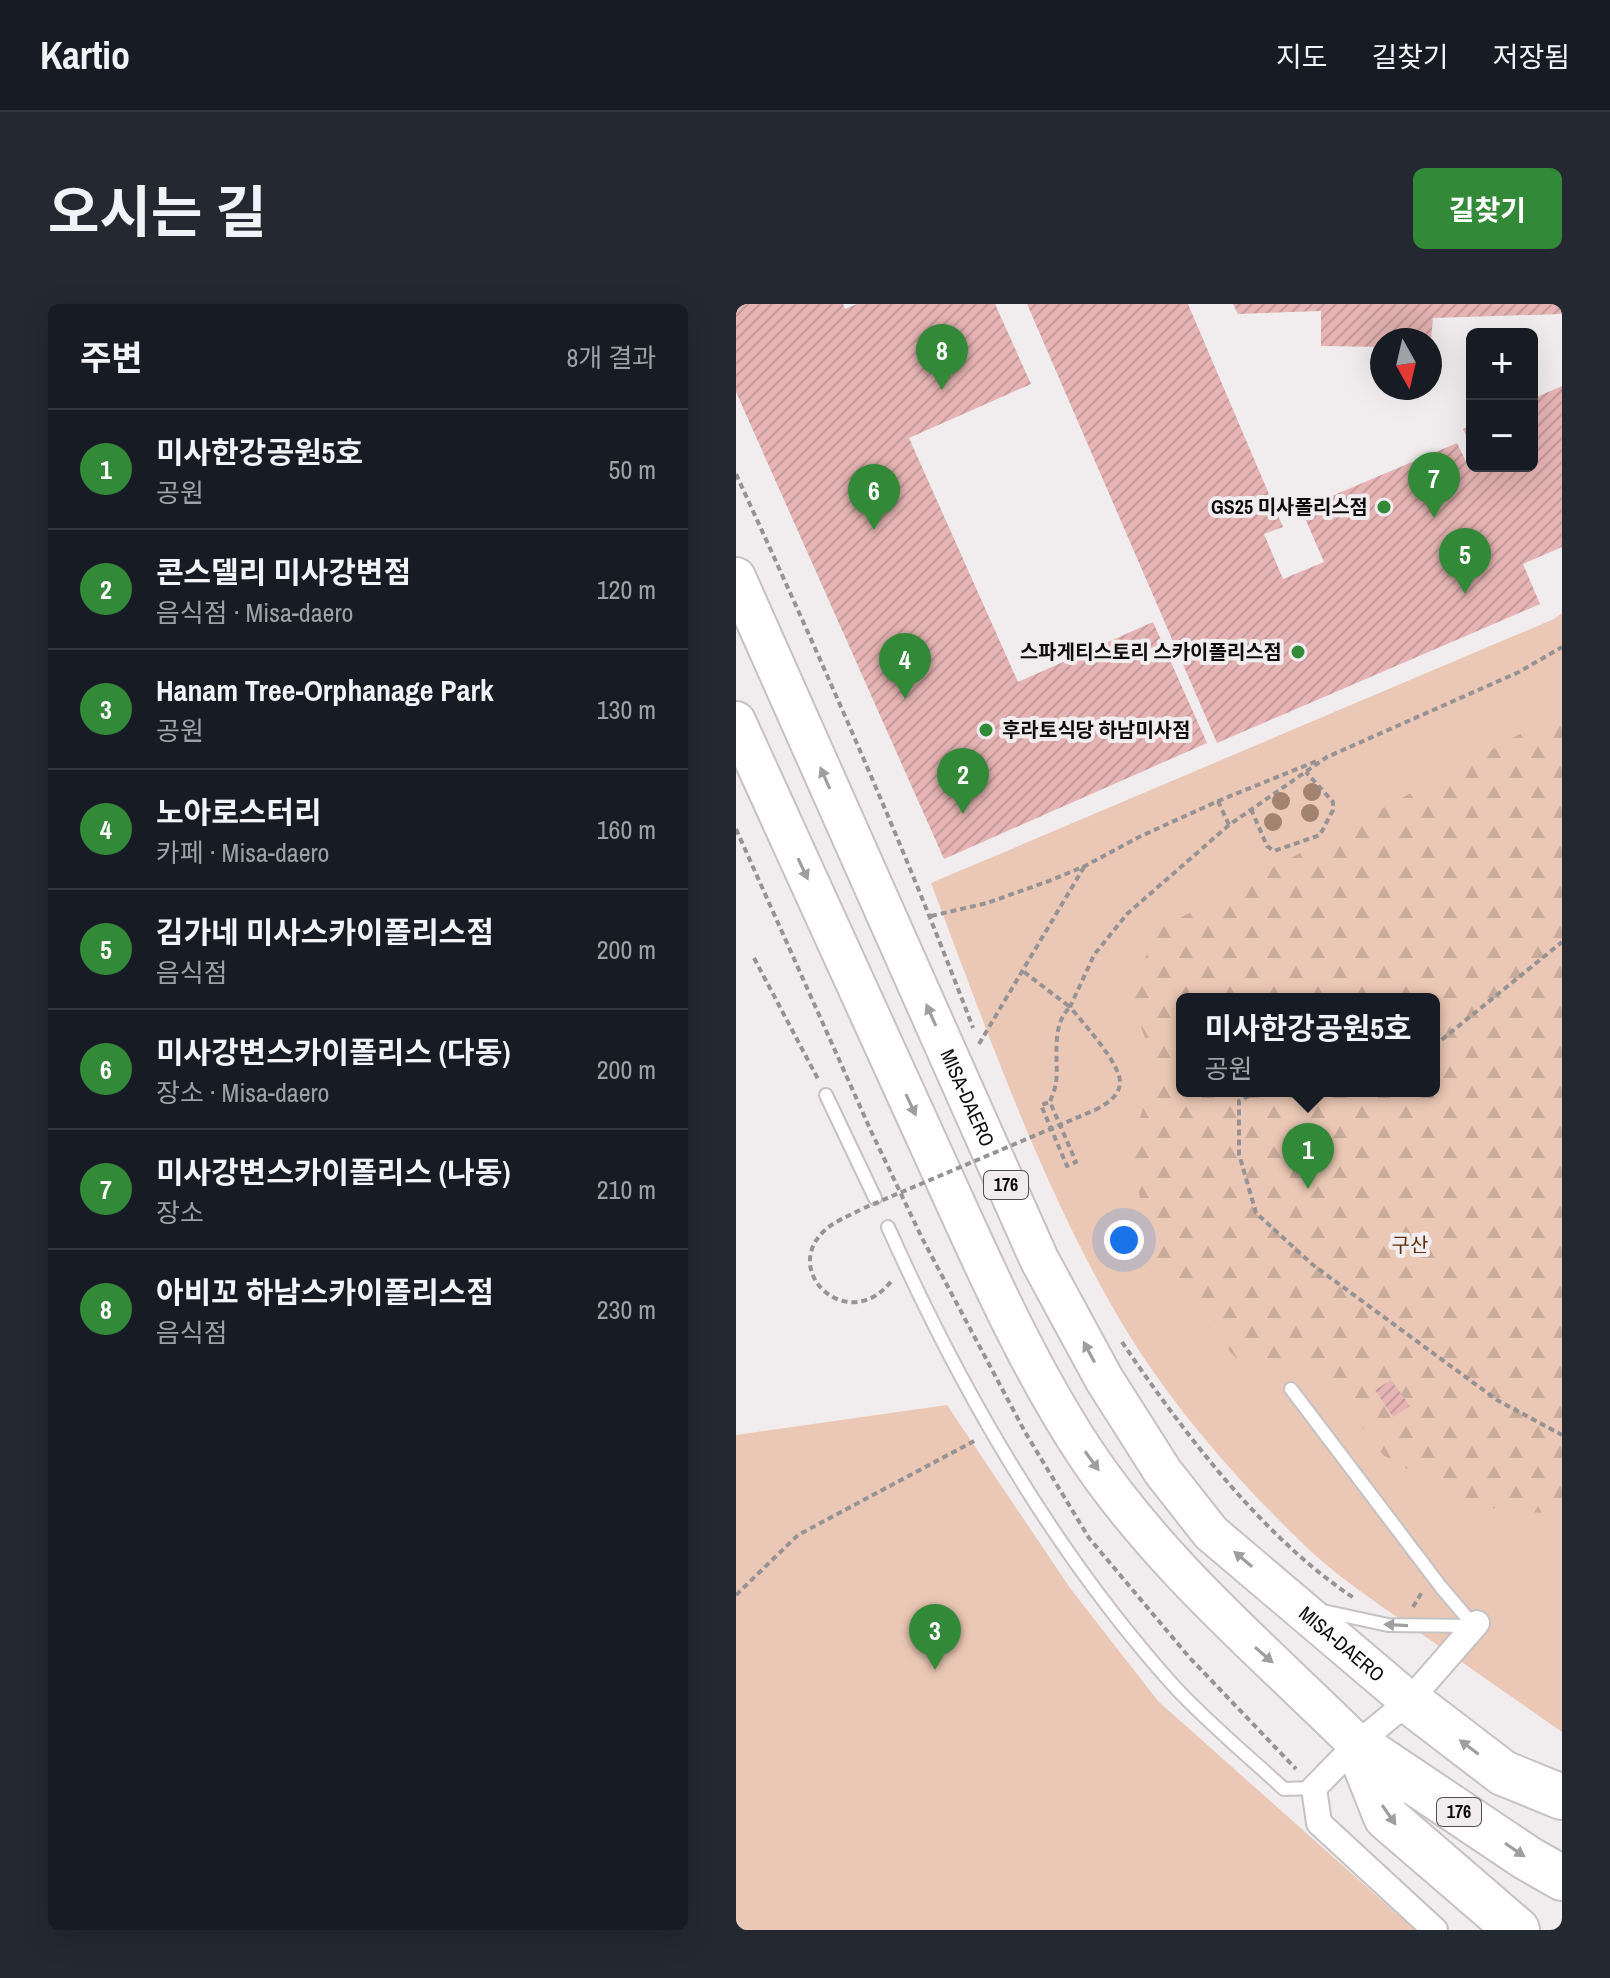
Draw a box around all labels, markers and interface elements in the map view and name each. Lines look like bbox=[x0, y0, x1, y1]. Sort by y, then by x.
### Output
text: Kartio bbox=[40, 30, 130, 81]
text: 지도 bbox=[1276, 38, 1327, 76]
text: 길찾기 bbox=[1371, 38, 1449, 76]
text: 저장됨 bbox=[1493, 38, 1570, 76]
button: 길찾기 bbox=[1413, 168, 1562, 249]
text: 오시는 길 bbox=[48, 174, 267, 249]
pin: 8 bbox=[916, 324, 968, 390]
north arrow bbox=[1370, 328, 1442, 400]
map controls bbox=[1466, 328, 1538, 472]
button: + bbox=[1466, 328, 1538, 400]
text: 주변 bbox=[80, 335, 143, 381]
text: 8개 결과 bbox=[566, 340, 656, 375]
button: − bbox=[1466, 400, 1538, 472]
text: 미사한강공원5호 bbox=[156, 432, 363, 472]
text: 1 bbox=[100, 452, 112, 487]
text: 50 m bbox=[609, 452, 656, 487]
pin: 7 bbox=[1408, 452, 1460, 518]
pin: 6 bbox=[848, 464, 900, 530]
text: 공원 bbox=[156, 475, 204, 510]
place label: GS25 미사폴리스점 bbox=[1211, 493, 1368, 520]
marker: GS25 미사폴리스점 bbox=[1375, 498, 1393, 516]
pin: 5 bbox=[1439, 528, 1491, 594]
text: 콘스델리 미사강변점 bbox=[156, 552, 411, 592]
text: 2 bbox=[100, 572, 112, 607]
text: 120 m bbox=[597, 572, 656, 607]
text: 음식점 · Misa-daero bbox=[156, 595, 353, 630]
pin: 4 bbox=[879, 633, 931, 699]
place label: 스파게티스토리 스카이폴리스점 bbox=[1020, 638, 1282, 665]
marker: 스파게티스토리 스카이폴리스점 bbox=[1289, 643, 1307, 661]
text: Hanam Tree-Orphanage Park bbox=[156, 670, 494, 710]
text: 3 bbox=[100, 692, 112, 727]
text: 130 m bbox=[597, 692, 656, 727]
text: 공원 bbox=[156, 713, 204, 748]
place label: 후라토식당 하남미사점 bbox=[1002, 716, 1191, 743]
marker: 후라토식당 하남미사점 bbox=[977, 721, 995, 739]
pin: 2 bbox=[937, 748, 989, 814]
one-way arrow bbox=[819, 766, 832, 790]
text: 노아로스터리 bbox=[156, 792, 322, 832]
text: 4 bbox=[100, 812, 112, 847]
text: 160 m bbox=[597, 812, 656, 847]
text: 카페 · Misa-daero bbox=[156, 835, 329, 870]
one-way arrow bbox=[796, 857, 810, 880]
text: 김가네 미사스카이폴리스점 bbox=[156, 912, 494, 952]
text: 5 bbox=[100, 932, 112, 967]
text: 200 m bbox=[597, 932, 656, 967]
text: 음식점 bbox=[156, 955, 228, 990]
popup bbox=[1176, 993, 1440, 1097]
one-way arrow bbox=[924, 1004, 938, 1027]
text: 미사한강공원5호 bbox=[1205, 1008, 1411, 1048]
text: 미사강변스카이폴리스 (다동) bbox=[156, 1032, 510, 1072]
street label: MISA-DAERO bbox=[934, 1045, 1001, 1151]
text: 공원 bbox=[1205, 1051, 1252, 1086]
text: 6 bbox=[100, 1052, 112, 1087]
text: 200 m bbox=[597, 1052, 656, 1087]
text: 장소 · Misa-daero bbox=[156, 1075, 329, 1110]
one-way arrow bbox=[904, 1094, 918, 1117]
pin: 1 bbox=[1282, 1123, 1334, 1189]
text: 미사강변스카이폴리스 (나동) bbox=[156, 1152, 510, 1192]
road number: 176 bbox=[984, 1171, 1028, 1199]
text: 7 bbox=[100, 1172, 112, 1207]
text: 210 m bbox=[597, 1172, 656, 1207]
text: 장소 bbox=[156, 1195, 204, 1230]
your location bbox=[1104, 1220, 1144, 1260]
park label: 구산 bbox=[1392, 1231, 1428, 1258]
text: 아비꼬 하남스카이폴리스점 bbox=[156, 1272, 494, 1312]
text: 8 bbox=[100, 1292, 112, 1327]
text: 230 m bbox=[597, 1292, 656, 1327]
text: 음식점 bbox=[156, 1315, 228, 1350]
one-way arrow bbox=[1082, 1341, 1096, 1363]
one-way arrow bbox=[1084, 1451, 1099, 1472]
one-way arrow bbox=[1233, 1551, 1253, 1568]
street label: MISA-DAERO bbox=[1294, 1600, 1390, 1687]
pin: 3 bbox=[909, 1604, 961, 1670]
one-way arrow bbox=[1383, 1618, 1408, 1631]
one-way arrow bbox=[1254, 1646, 1274, 1663]
one-way arrow bbox=[1459, 1740, 1480, 1756]
road number: 176 bbox=[1437, 1798, 1481, 1826]
one-way arrow bbox=[1381, 1804, 1397, 1826]
one-way arrow bbox=[1504, 1842, 1525, 1857]

